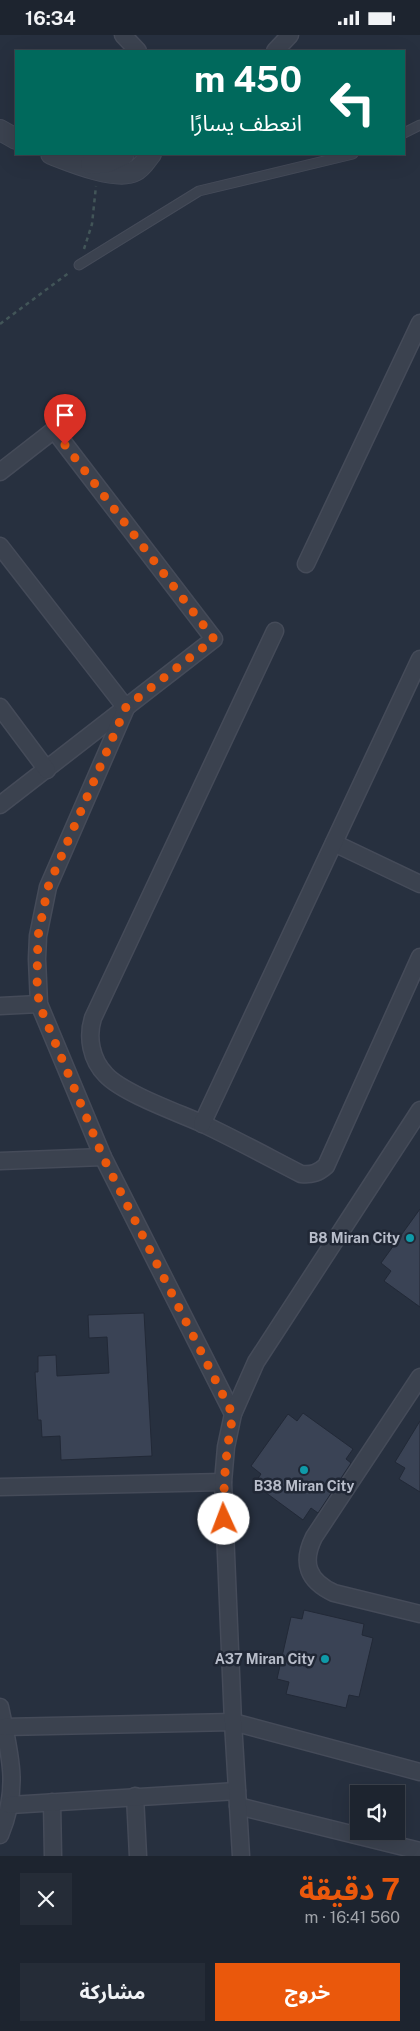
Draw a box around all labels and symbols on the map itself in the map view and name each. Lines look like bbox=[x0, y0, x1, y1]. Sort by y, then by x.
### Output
pin bbox=[44, 394, 86, 445]
place label: B8 Miran City bbox=[309, 1230, 400, 1246]
marker: B8 Miran City bbox=[404, 1232, 416, 1244]
marker: B38 Miran City bbox=[298, 1464, 310, 1476]
place label: B38 Miran City bbox=[254, 1478, 354, 1494]
position arrow bbox=[197, 1492, 249, 1544]
place label: A37 Miran City bbox=[215, 1651, 315, 1667]
marker: A37 Miran City bbox=[319, 1653, 331, 1665]

